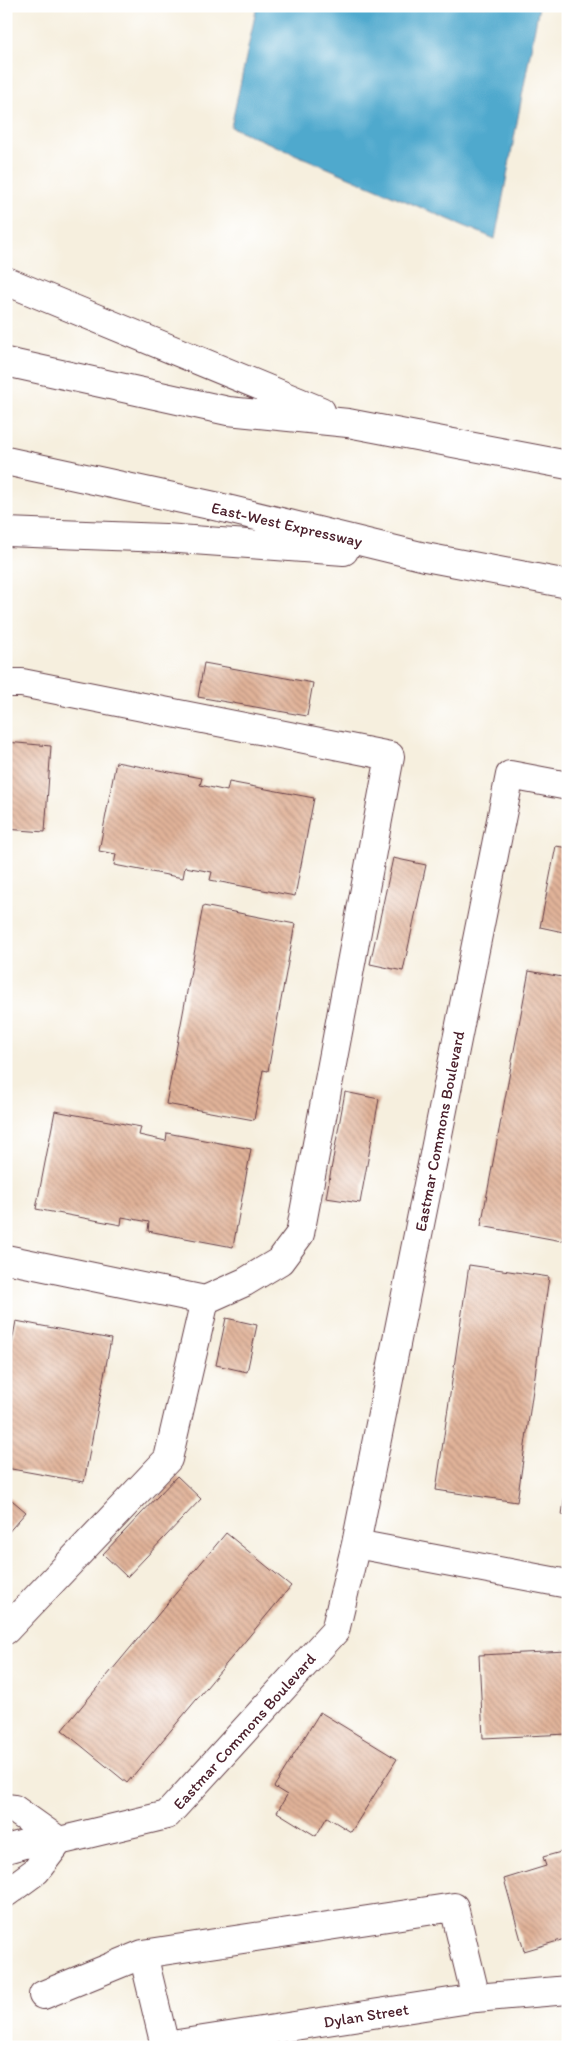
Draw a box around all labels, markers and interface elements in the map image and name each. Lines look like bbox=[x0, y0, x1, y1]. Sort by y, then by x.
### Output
street label: East-West Expressway bbox=[210, 498, 365, 551]
street label: Eastmar Commons Boulevard bbox=[411, 1029, 468, 1233]
street label: Eastmar Commons Boulevard bbox=[169, 1649, 320, 1813]
street label: Dylan Street bbox=[322, 1999, 410, 2032]

